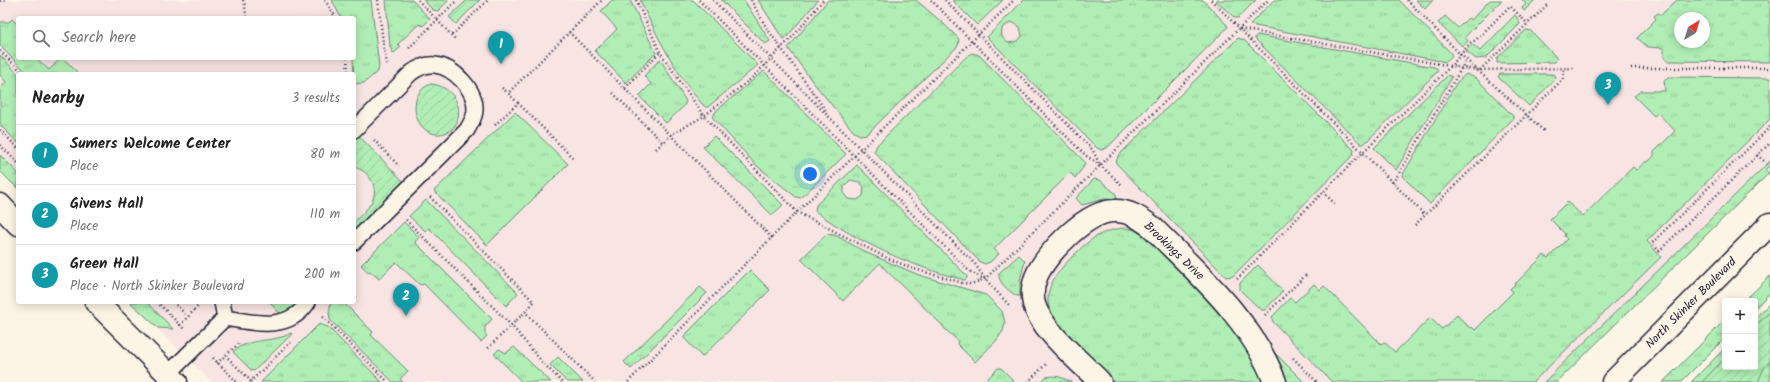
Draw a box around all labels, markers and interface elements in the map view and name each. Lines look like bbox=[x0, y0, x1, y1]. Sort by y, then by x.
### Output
north arrow bbox=[1674, 12, 1710, 48]
search box bbox=[16, 16, 356, 60]
text: Search here bbox=[62, 26, 136, 50]
icon: search bbox=[30, 27, 52, 49]
pin: 1 bbox=[488, 31, 514, 64]
pin: 3 bbox=[1595, 72, 1621, 105]
text: Nearby bbox=[32, 85, 84, 112]
text: 3 results bbox=[292, 88, 340, 109]
text: Sumers Welcome Center bbox=[70, 132, 230, 156]
text: 1 bbox=[43, 144, 47, 165]
text: 80 m bbox=[310, 144, 340, 165]
text: Place bbox=[70, 156, 98, 177]
your location bbox=[800, 164, 820, 184]
text: Givens Hall bbox=[70, 192, 143, 216]
text: 2 bbox=[41, 204, 49, 225]
text: 110 m bbox=[310, 204, 340, 225]
text: Place bbox=[70, 216, 98, 237]
street label: Brookings Drive bbox=[1139, 217, 1209, 285]
text: Green Hall bbox=[70, 252, 139, 276]
street label: North Skinker Boulevard bbox=[1641, 252, 1742, 353]
text: 3 bbox=[41, 264, 49, 285]
text: 200 m bbox=[304, 264, 340, 285]
text: Place · North Skinker Boulevard bbox=[70, 276, 244, 297]
pin: 2 bbox=[393, 283, 419, 316]
map controls bbox=[1722, 298, 1758, 370]
button: + bbox=[1722, 298, 1758, 334]
button: − bbox=[1722, 334, 1758, 370]

